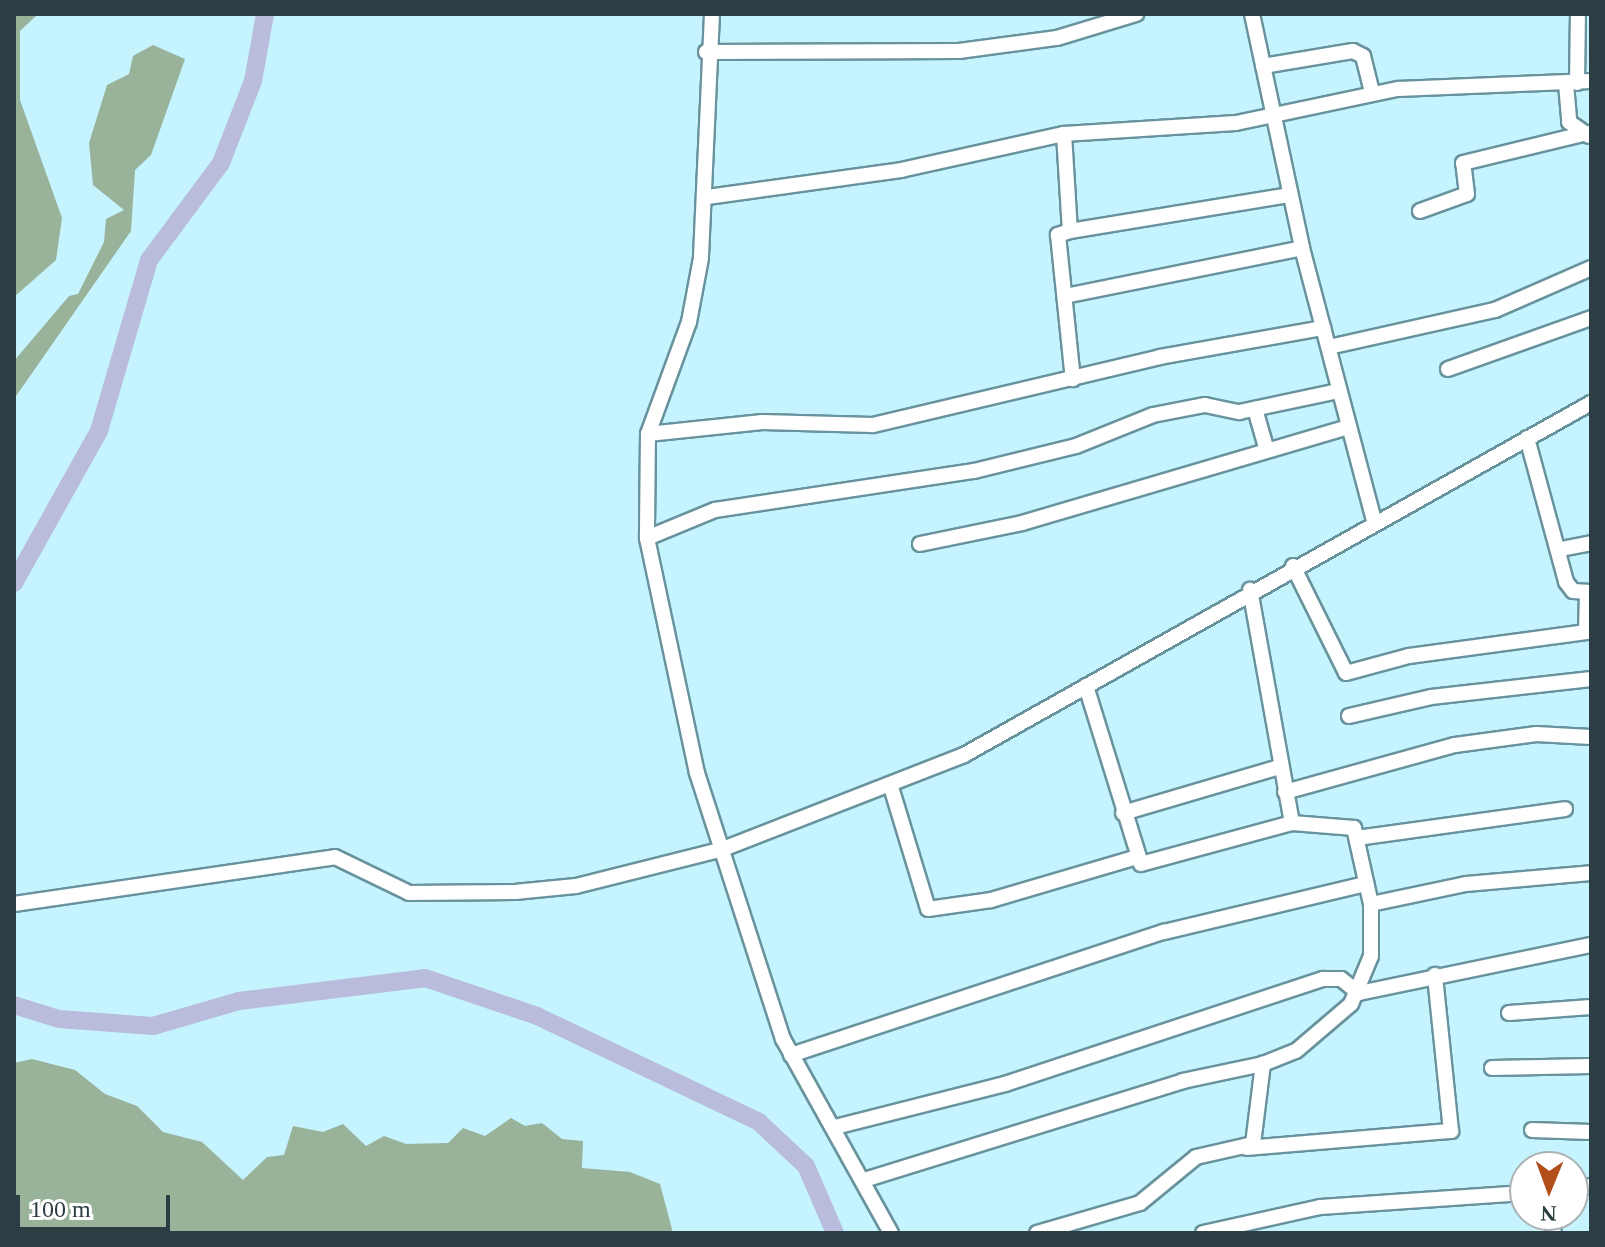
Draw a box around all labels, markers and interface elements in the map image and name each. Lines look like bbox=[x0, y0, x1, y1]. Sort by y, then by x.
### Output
north arrow bbox=[1509, 1151, 1589, 1231]
scale bar bbox=[20, 1179, 174, 1229]
text: 100 m bbox=[30, 1196, 91, 1222]
text: N bbox=[1540, 1201, 1557, 1226]

